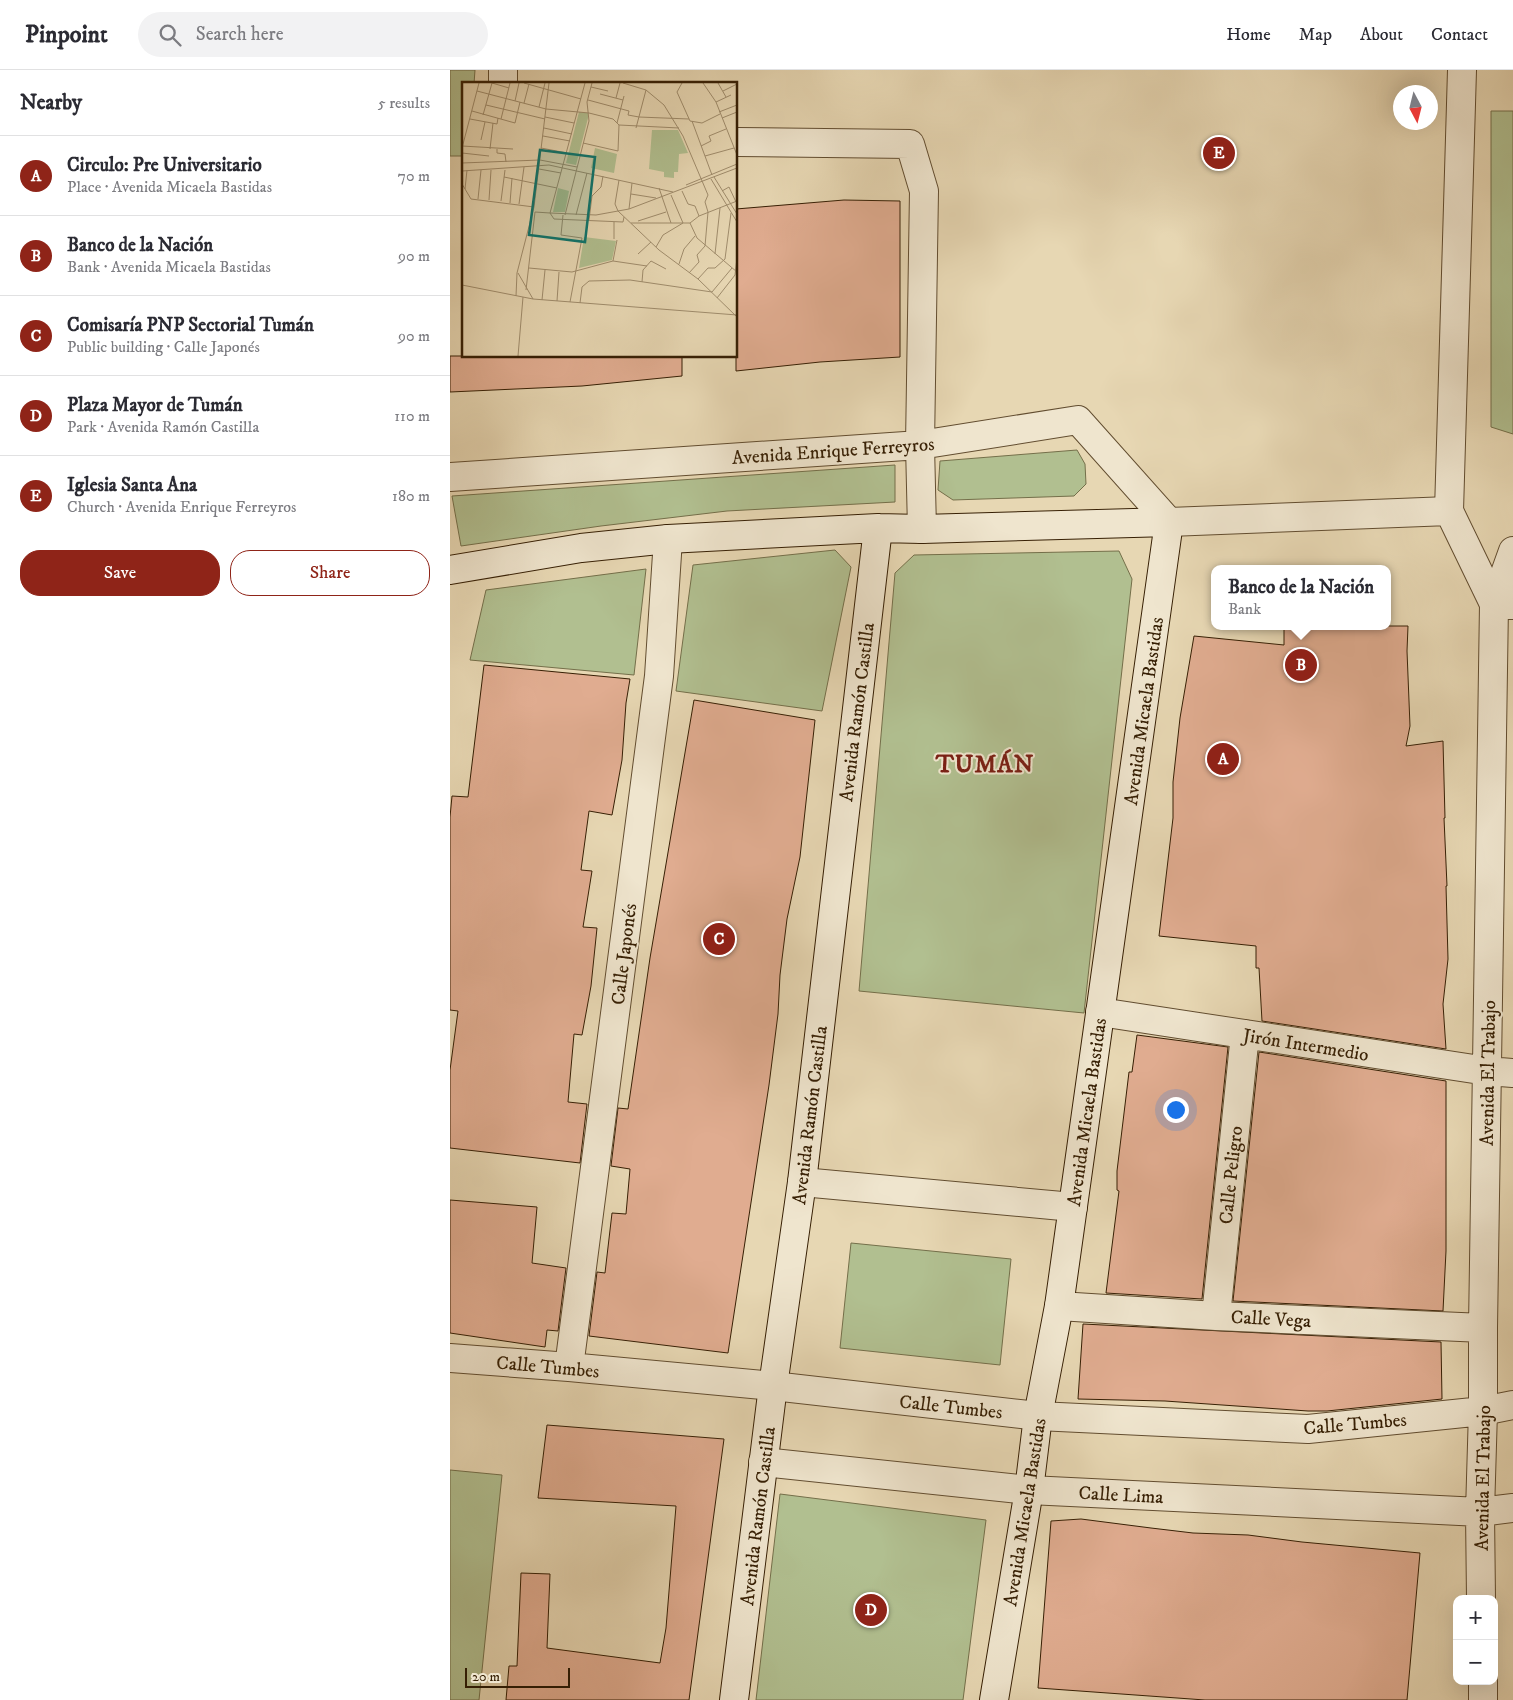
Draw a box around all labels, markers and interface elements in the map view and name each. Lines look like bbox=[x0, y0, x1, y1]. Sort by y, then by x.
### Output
search box bbox=[138, 12, 488, 57]
text: Pinpoint bbox=[25, 20, 108, 50]
icon: search bbox=[156, 21, 184, 49]
text: Search here bbox=[196, 23, 284, 46]
text: Home bbox=[1226, 24, 1271, 46]
text: Map bbox=[1299, 24, 1332, 46]
text: About bbox=[1360, 24, 1403, 46]
text: Contact bbox=[1431, 24, 1488, 46]
inset map bbox=[462, 82, 738, 358]
north arrow bbox=[1393, 85, 1438, 130]
text: Nearby bbox=[20, 90, 82, 116]
text: 5 results bbox=[378, 93, 430, 113]
pin: E bbox=[1203, 134, 1235, 172]
text: Circulo: Pre Universitario bbox=[67, 154, 262, 177]
text: A bbox=[31, 166, 41, 186]
text: 70 m bbox=[398, 166, 430, 186]
text: Place · Avenida Micaela Bastidas bbox=[67, 177, 272, 197]
text: Banco de la Nación bbox=[67, 234, 213, 257]
text: B bbox=[31, 246, 41, 266]
text: 90 m bbox=[398, 246, 430, 266]
text: Bank · Avenida Micaela Bastidas bbox=[67, 257, 271, 277]
text: Comisaría PNP Sectorial Tumán bbox=[67, 314, 314, 337]
text: C bbox=[31, 326, 41, 346]
text: 90 m bbox=[398, 326, 430, 346]
text: Public building · Calle Japonés bbox=[67, 337, 260, 357]
text: Plaza Mayor de Tumán bbox=[67, 394, 243, 417]
text: D bbox=[30, 406, 42, 426]
text: 110 m bbox=[394, 406, 430, 426]
text: Park · Avenida Ramón Castilla bbox=[67, 417, 259, 437]
street label: Avenida Enrique Ferreyros bbox=[731, 433, 935, 471]
text: Iglesia Santa Ana bbox=[67, 474, 197, 497]
text: E bbox=[30, 486, 42, 506]
text: 180 m bbox=[392, 486, 430, 506]
text: Church · Avenida Enrique Ferreyros bbox=[67, 497, 296, 517]
button: Save bbox=[20, 550, 220, 596]
button: Share bbox=[230, 550, 430, 596]
popup bbox=[1211, 565, 1391, 630]
text: Banco de la Nación bbox=[1228, 576, 1374, 599]
text: Bank bbox=[1228, 599, 1261, 619]
street label: Avenida Micaela Bastidas bbox=[1120, 616, 1169, 807]
street label: Avenida Ramón Castilla bbox=[835, 621, 880, 803]
pin: B bbox=[1285, 646, 1317, 684]
pin: A bbox=[1207, 740, 1239, 778]
district label: TUMÁN bbox=[935, 749, 1034, 780]
street label: Calle Japonés bbox=[607, 902, 642, 1006]
pin: C bbox=[703, 920, 735, 958]
street label: Avenida El Trabajo bbox=[1476, 1000, 1501, 1146]
street label: Avenida Micaela Bastidas bbox=[1063, 1017, 1112, 1208]
street label: Avenida Ramón Castilla bbox=[788, 1024, 833, 1206]
street label: Jirón Intermedio bbox=[1239, 1024, 1370, 1067]
your location bbox=[1163, 1097, 1189, 1123]
street label: Calle Peligro bbox=[1215, 1125, 1248, 1225]
street label: Calle Vega bbox=[1230, 1306, 1312, 1333]
street label: Calle Tumbes bbox=[495, 1352, 600, 1383]
street label: Calle Tumbes bbox=[898, 1391, 1004, 1424]
street label: Avenida El Trabajo bbox=[1471, 1405, 1496, 1551]
street label: Calle Tumbes bbox=[1303, 1409, 1408, 1440]
street label: Avenida Micaela Bastidas bbox=[999, 1417, 1052, 1608]
street label: Avenida Ramón Castilla bbox=[736, 1425, 781, 1607]
street label: Calle Lima bbox=[1078, 1482, 1164, 1509]
pin: D bbox=[855, 1591, 887, 1629]
map controls bbox=[1453, 1595, 1498, 1685]
button: + bbox=[1453, 1595, 1498, 1640]
button: − bbox=[1453, 1640, 1498, 1685]
scale bar bbox=[465, 1665, 570, 1688]
text: 20 m bbox=[472, 1668, 500, 1686]

